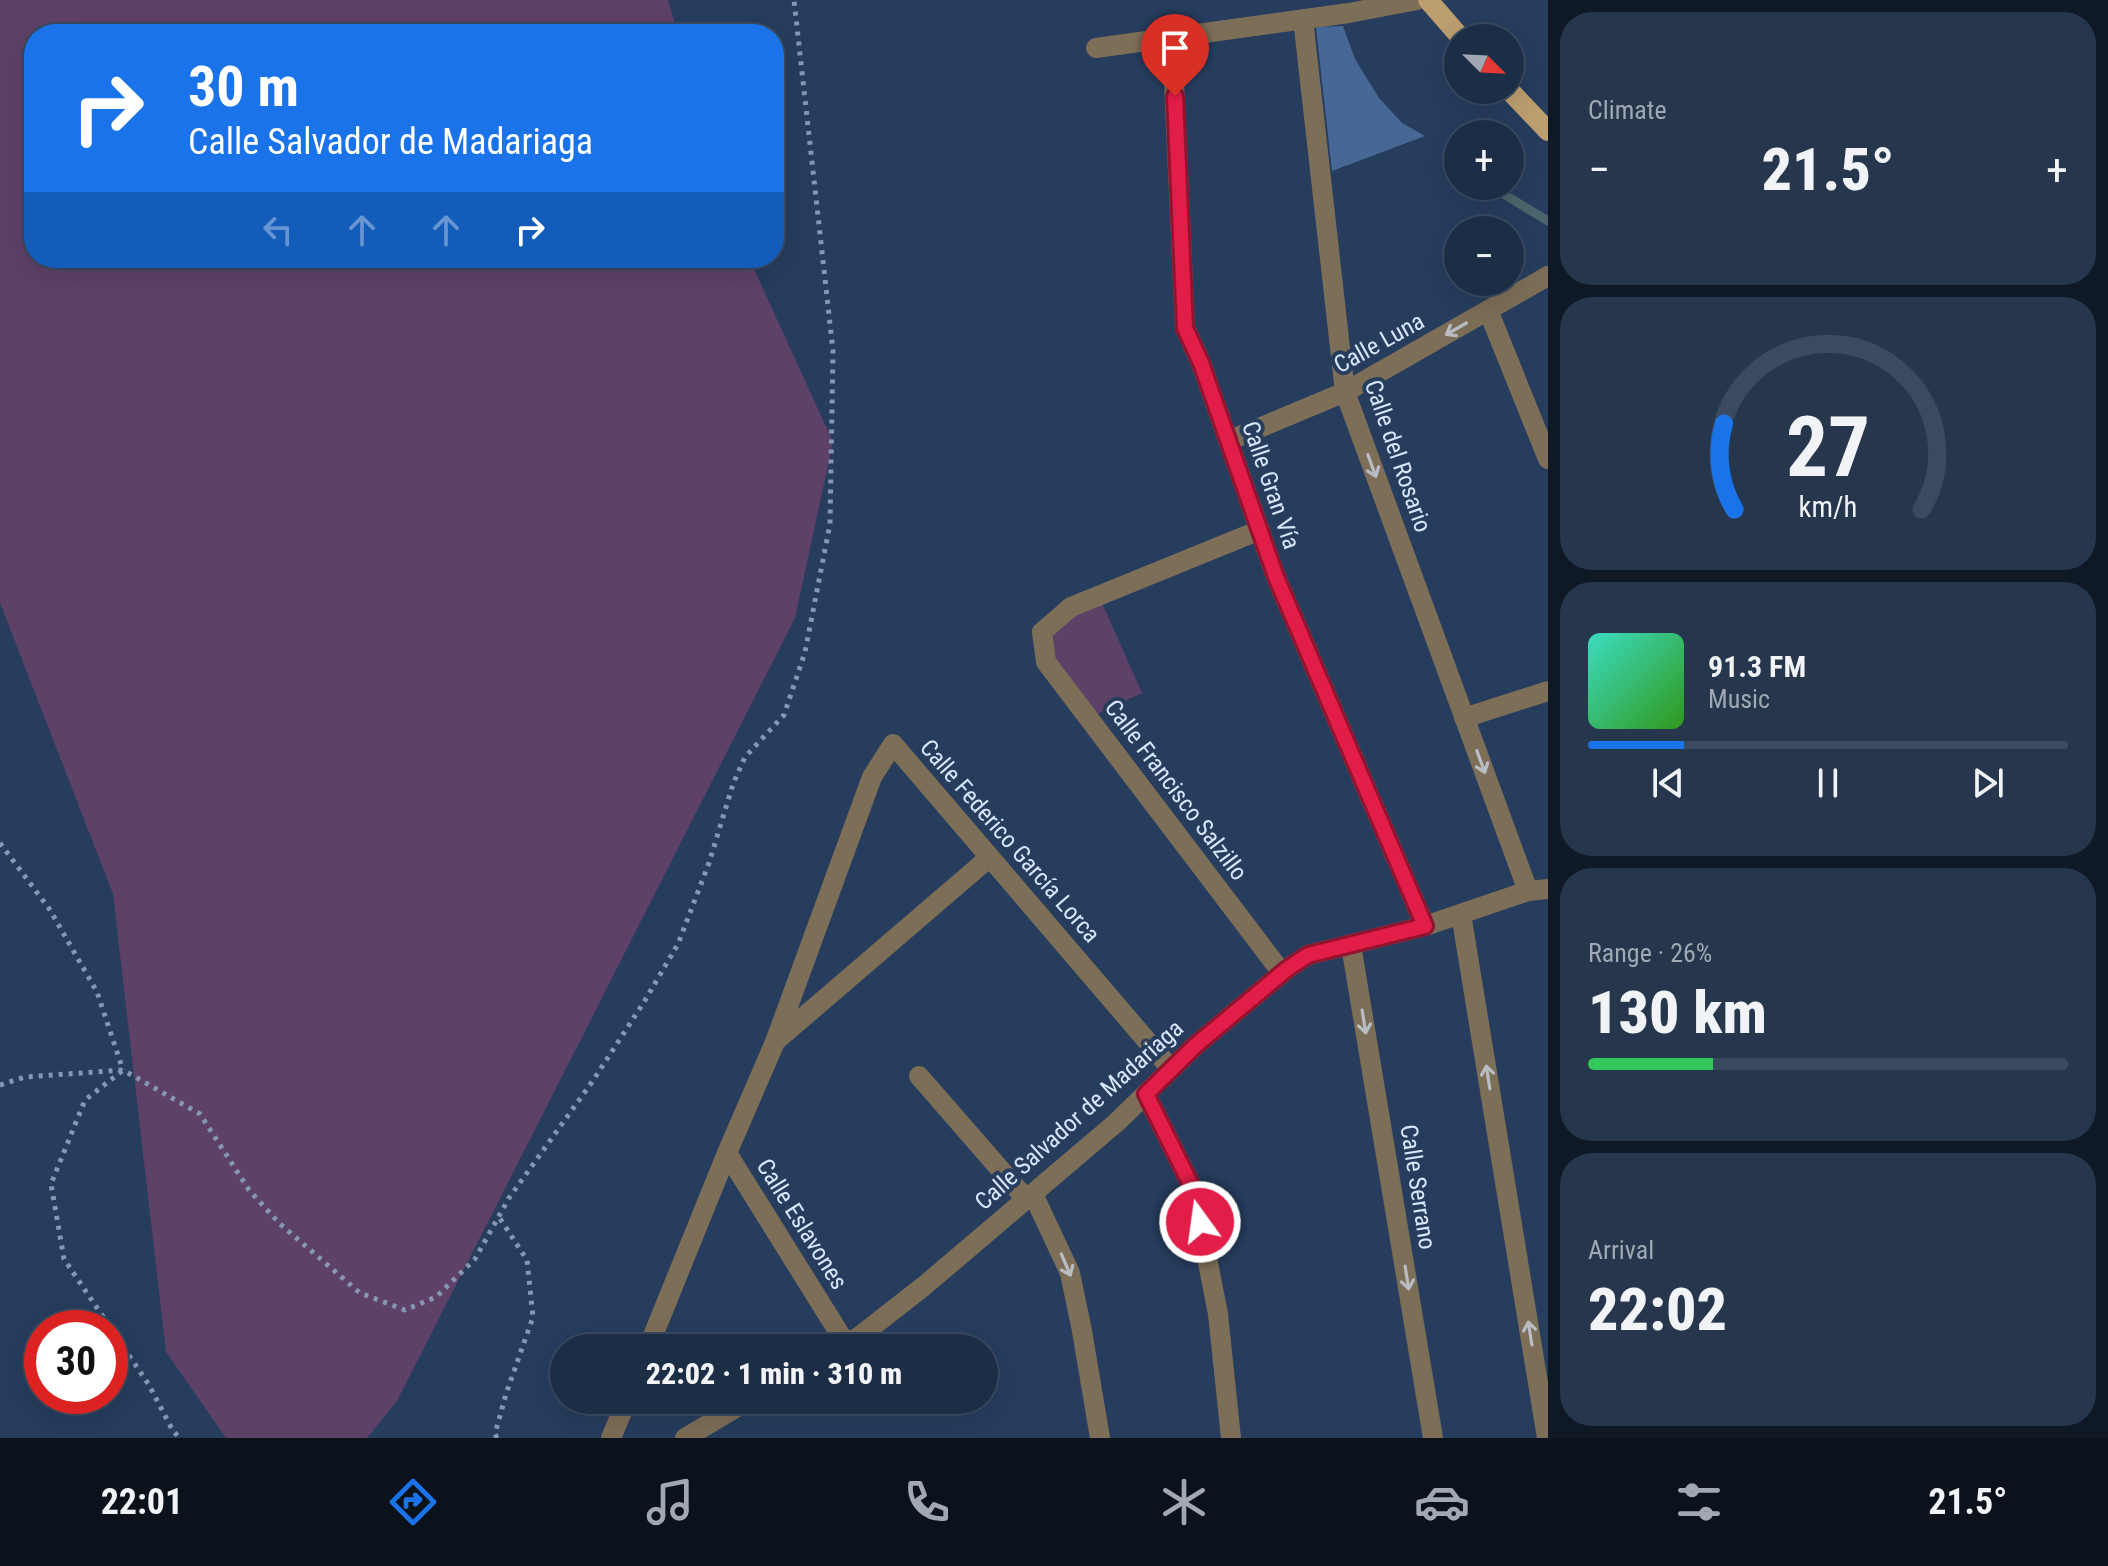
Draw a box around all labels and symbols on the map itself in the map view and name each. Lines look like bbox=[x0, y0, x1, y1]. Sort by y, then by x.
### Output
pin bbox=[1141, 14.0, 1209, 96]
north arrow bbox=[1444, 24, 1524, 104]
street label: Calle Luna bbox=[1329, 307, 1429, 379]
one-way arrow bbox=[1445, 321, 1468, 337]
street label: Calle del Rosario bbox=[1359, 376, 1437, 536]
street label: Calle Gran Vía bbox=[1236, 418, 1306, 552]
one-way arrow bbox=[1366, 453, 1380, 478]
street label: Calle Francisco Salzillo bbox=[1099, 694, 1253, 886]
street label: Calle Federico García Lorca bbox=[914, 734, 1106, 948]
one-way arrow bbox=[1474, 749, 1489, 774]
one-way arrow bbox=[1358, 1009, 1373, 1034]
street label: Calle Salvador de Madariaga bbox=[969, 1014, 1189, 1216]
one-way arrow bbox=[1480, 1065, 1495, 1090]
street label: Calle Serrano bbox=[1394, 1123, 1442, 1251]
street label: Calle Eslavones bbox=[751, 1154, 853, 1294]
position arrow bbox=[1158, 1180, 1242, 1264]
one-way arrow bbox=[1059, 1252, 1074, 1277]
one-way arrow bbox=[1400, 1265, 1415, 1290]
speed limit sign: 30 bbox=[24, 1310, 128, 1414]
one-way arrow bbox=[1522, 1321, 1537, 1347]

